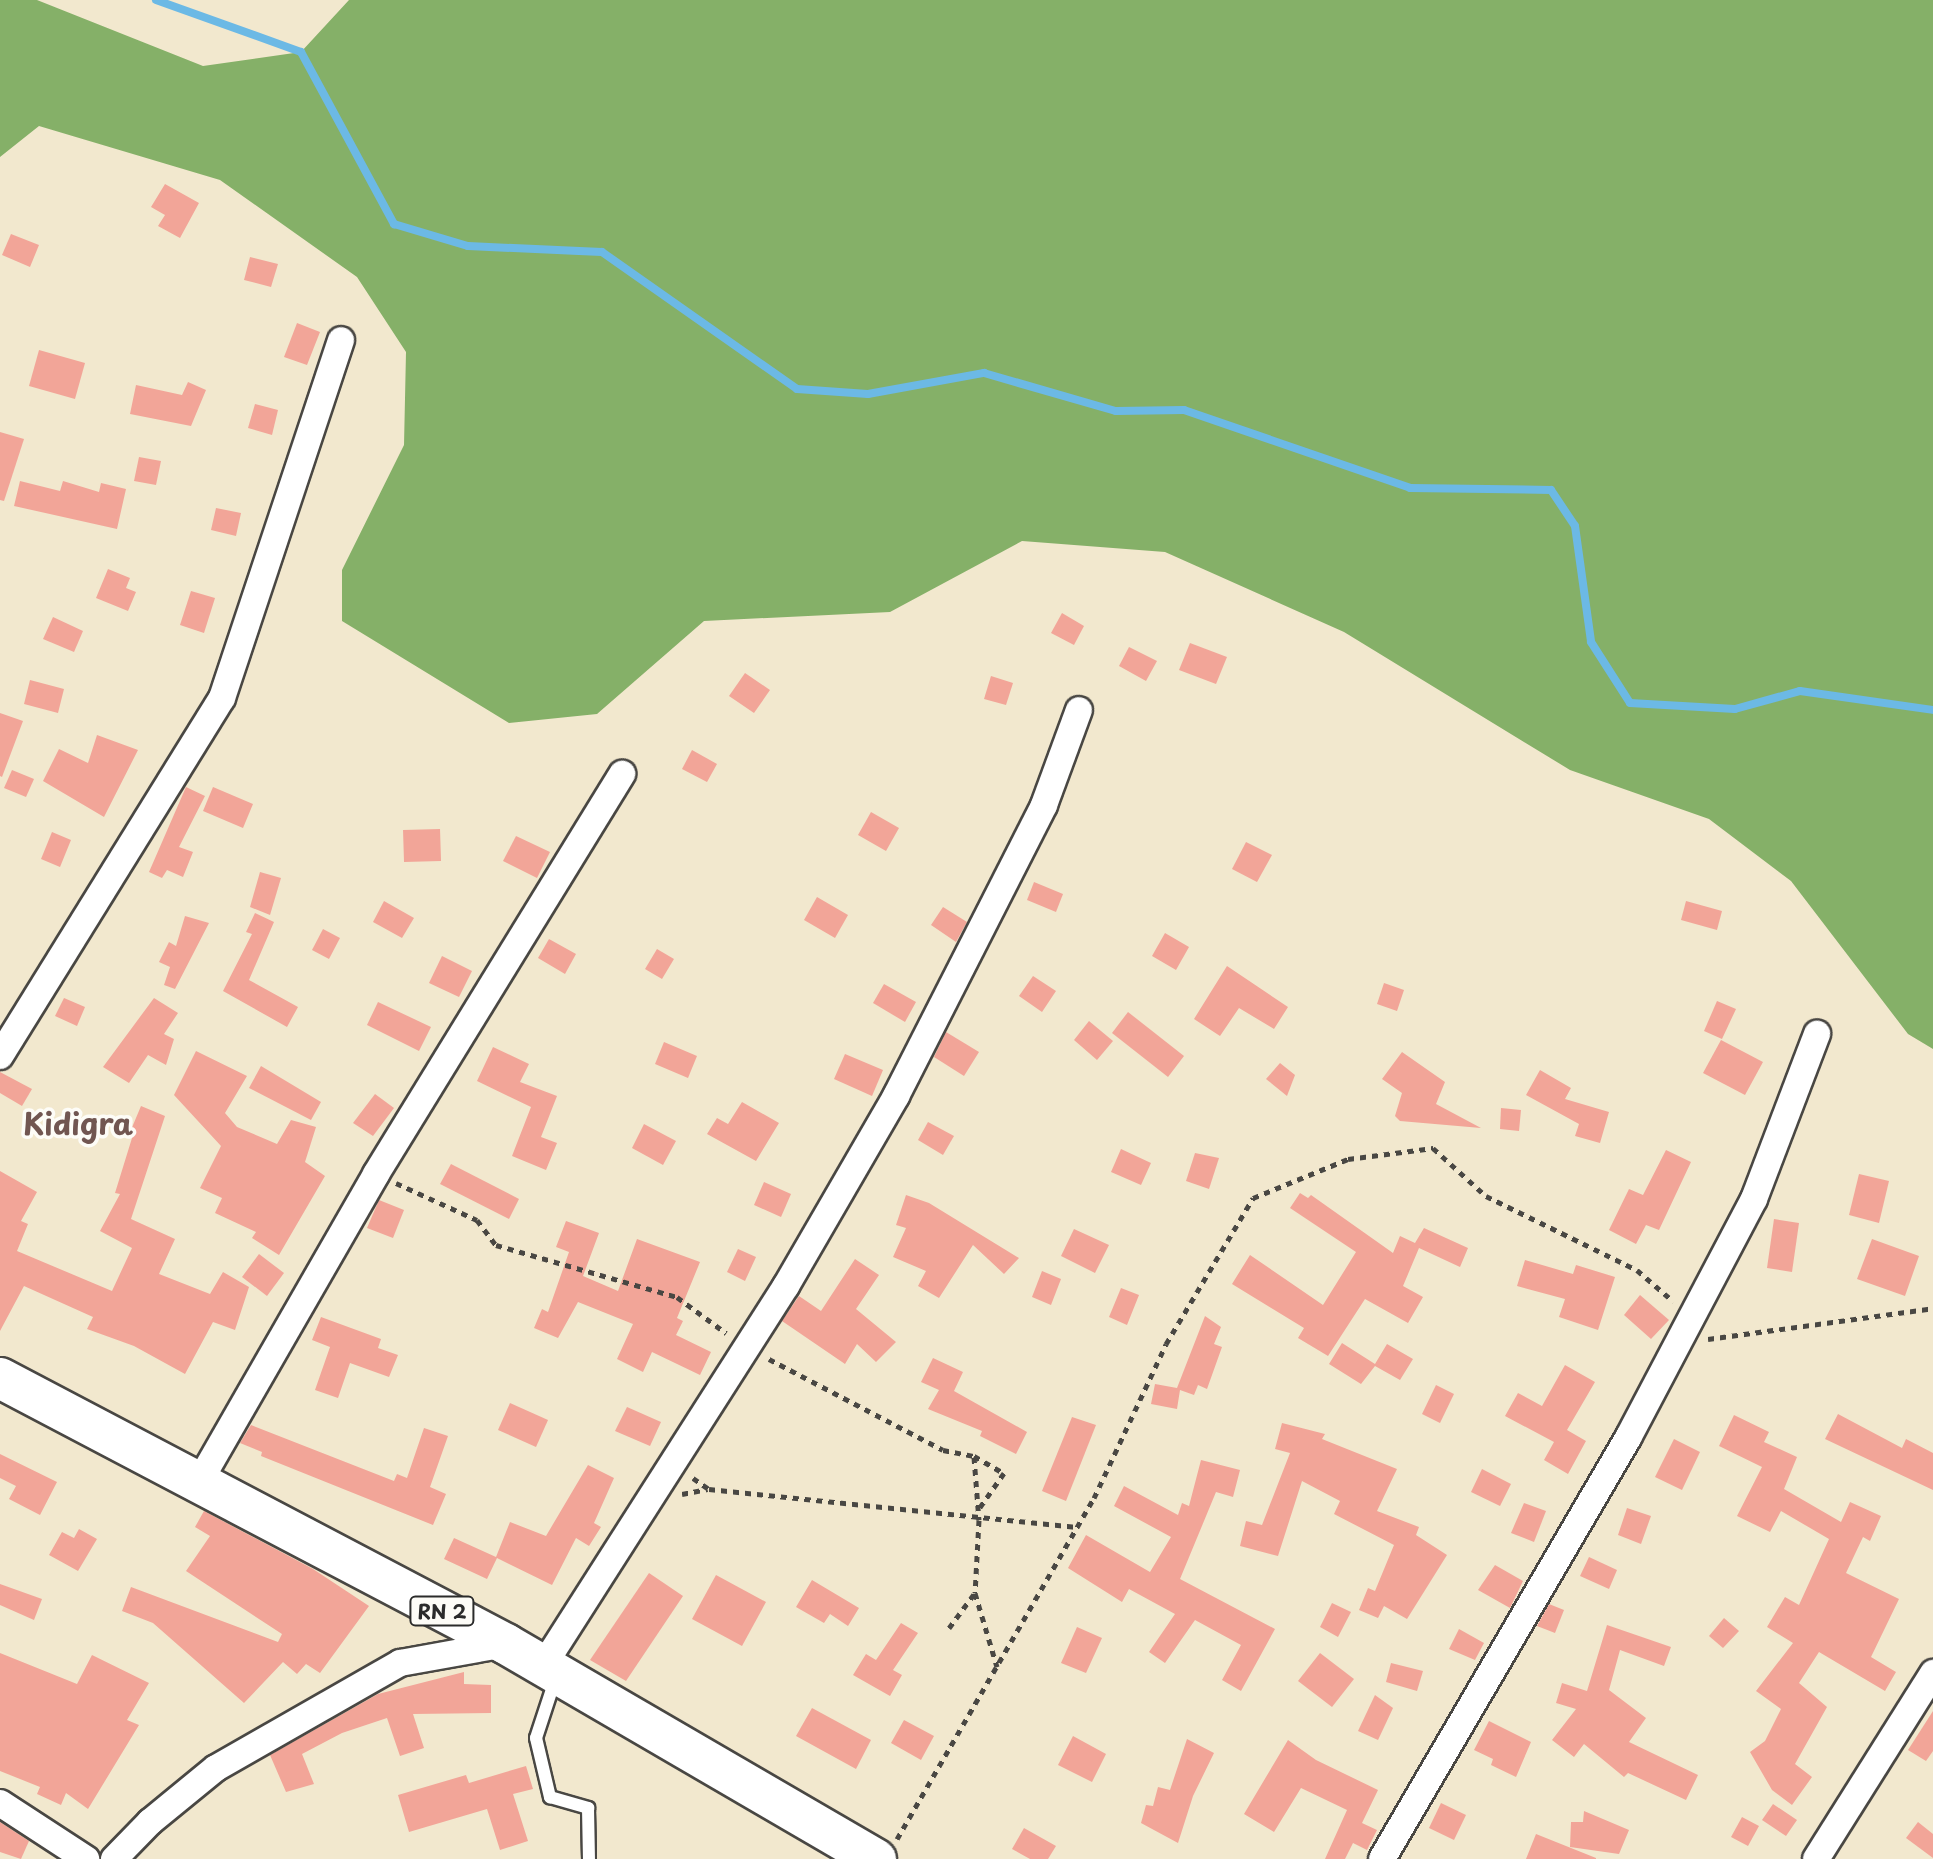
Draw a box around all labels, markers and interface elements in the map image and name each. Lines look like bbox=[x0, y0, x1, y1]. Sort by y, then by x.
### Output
district label: Kidigra bbox=[23, 1105, 133, 1141]
road number: RN 2 bbox=[408, 1595, 476, 1627]

